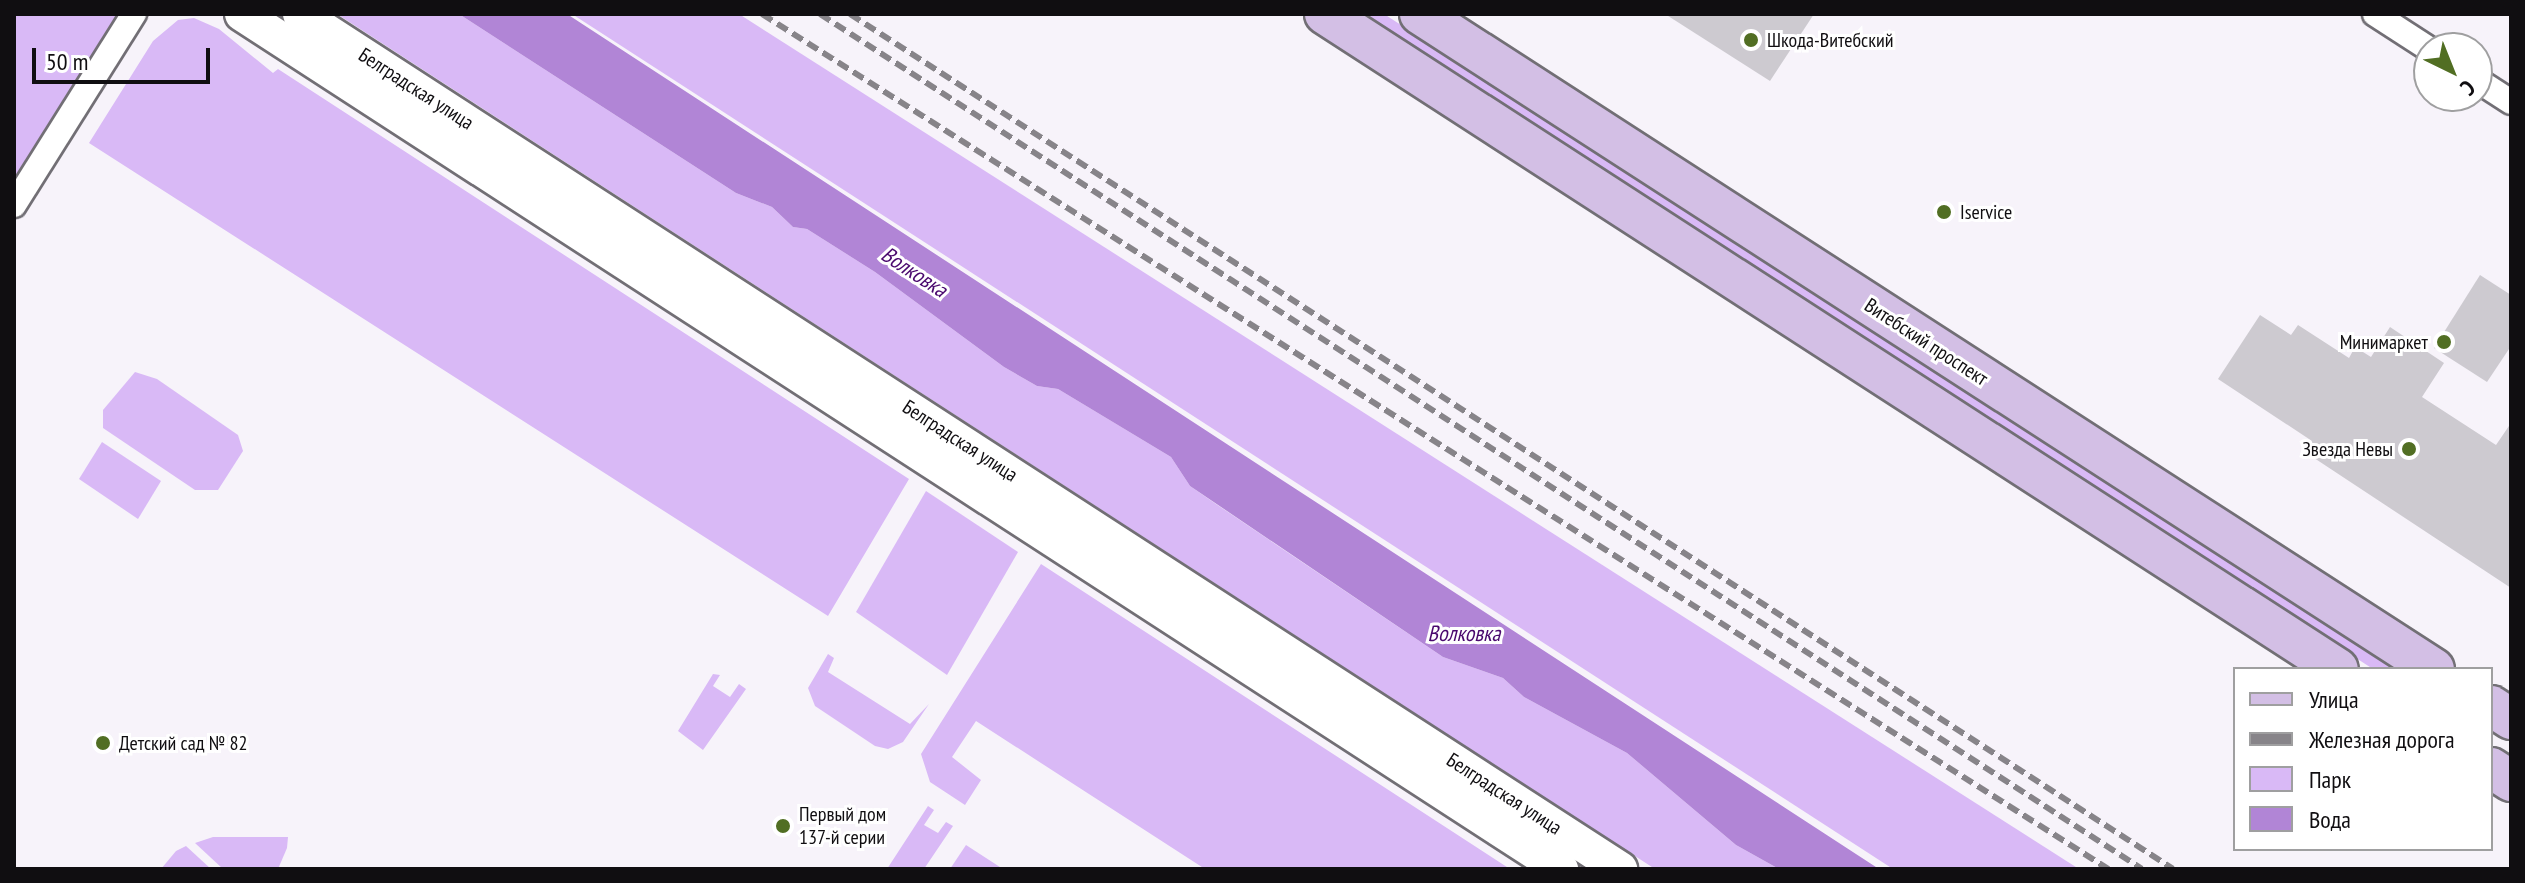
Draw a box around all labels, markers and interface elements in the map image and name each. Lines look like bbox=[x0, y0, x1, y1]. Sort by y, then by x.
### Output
place label: Шкода-Витебский bbox=[1767, 28, 1893, 52]
marker: Шкода-Витебский bbox=[1742, 31, 1760, 49]
scale bar bbox=[36, 32, 214, 82]
north arrow bbox=[2413, 32, 2493, 112]
street label: Белградская улица bbox=[354, 43, 478, 135]
text: 50 m bbox=[46, 46, 88, 77]
text: С bbox=[2455, 74, 2481, 102]
place label: Iservice bbox=[1960, 200, 2012, 224]
marker: Iservice bbox=[1935, 203, 1953, 221]
water label: Волковка bbox=[876, 241, 952, 303]
street label: Витебский проспект bbox=[1860, 293, 1992, 391]
place label: Минимаркет bbox=[2340, 330, 2428, 354]
marker: Минимаркет bbox=[2435, 333, 2453, 351]
street label: Белградская улица bbox=[898, 395, 1022, 487]
place label: Звезда Невы bbox=[2302, 437, 2393, 461]
marker: Звезда Невы bbox=[2400, 440, 2418, 458]
water label: Волковка bbox=[1428, 621, 1500, 647]
legend bbox=[2233, 667, 2493, 851]
text: Улица bbox=[2309, 684, 2359, 715]
text: Железная дорога bbox=[2309, 724, 2455, 755]
place label: Детский сад № 82 bbox=[119, 731, 247, 755]
marker: Детский сад № 82 bbox=[94, 734, 112, 752]
street label: Белградская улица bbox=[1442, 748, 1566, 840]
text: Парк bbox=[2309, 764, 2351, 795]
place label: Первый дом 137-й серии bbox=[799, 802, 886, 849]
text: Вода bbox=[2309, 804, 2351, 835]
marker: Первый дом 137-й серии bbox=[774, 817, 792, 835]

